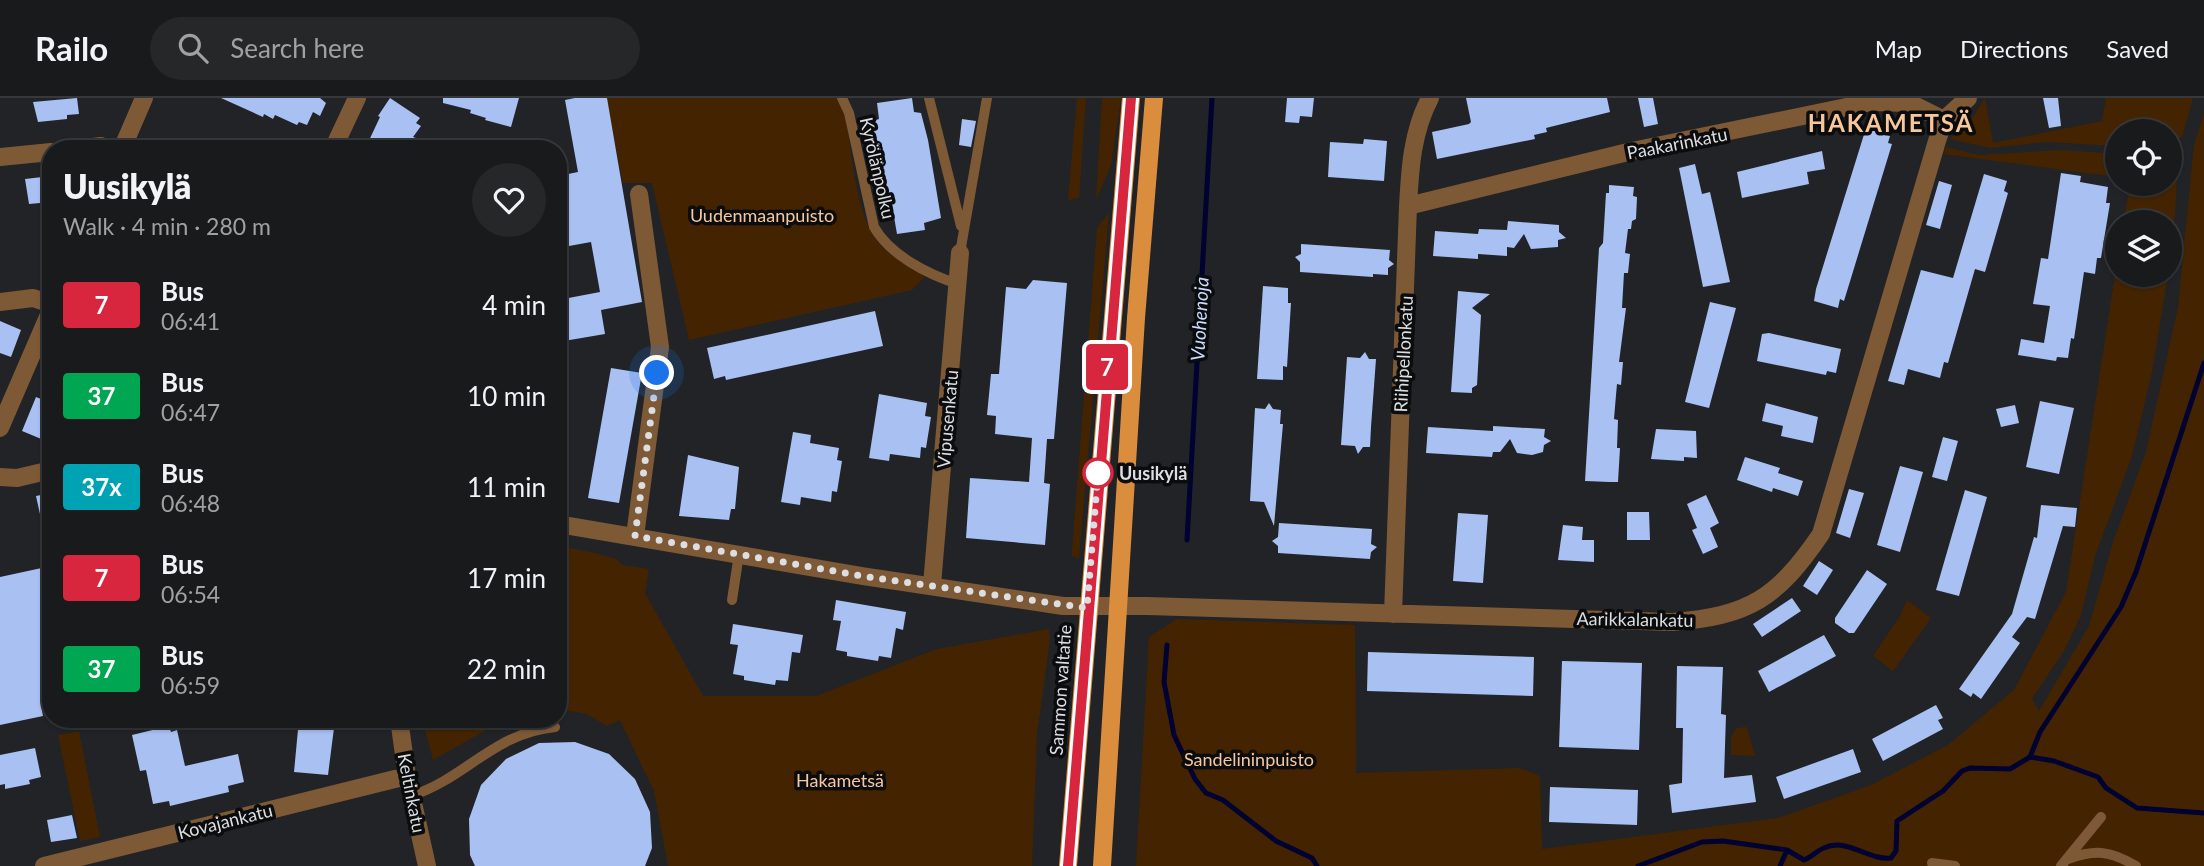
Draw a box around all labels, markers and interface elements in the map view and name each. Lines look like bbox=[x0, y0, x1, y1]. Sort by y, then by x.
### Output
search box bbox=[150, 17, 640, 80]
text: Railo bbox=[35, 28, 108, 68]
icon: search bbox=[174, 29, 212, 67]
text: Search here bbox=[230, 32, 364, 64]
text: Map bbox=[1875, 34, 1922, 63]
text: Directions bbox=[1960, 34, 2068, 63]
text: Saved bbox=[2106, 34, 2169, 63]
district label: HAKAMETSÄ bbox=[1808, 108, 1974, 137]
street label: Kyrölänpolku bbox=[856, 115, 900, 221]
map controls bbox=[2105, 119, 2182, 287]
button: locate bbox=[2105, 119, 2182, 196]
street label: Paakarinkatu bbox=[1625, 122, 1729, 164]
button: heart bbox=[472, 163, 546, 237]
text: Uusikylä bbox=[63, 166, 191, 206]
park label: Uudenmaanpuisto bbox=[690, 204, 834, 226]
button: layers bbox=[2105, 210, 2182, 287]
text: Walk · 4 min · 280 m bbox=[63, 212, 271, 240]
text: Bus bbox=[161, 275, 204, 307]
water label: Vuohenoja bbox=[1185, 276, 1213, 362]
text: 4 min bbox=[482, 289, 546, 321]
text: 7 bbox=[95, 290, 108, 319]
street label: Riihipellonkatu bbox=[1389, 295, 1417, 413]
text: 06:41 bbox=[161, 307, 220, 335]
line badge: 7 bbox=[1084, 344, 1130, 390]
text: 7 bbox=[1100, 352, 1114, 381]
your location bbox=[639, 355, 674, 390]
text: Bus bbox=[161, 366, 204, 398]
street label: Vipusenkatu bbox=[932, 369, 962, 469]
text: 10 min bbox=[467, 380, 546, 412]
text: 37 bbox=[88, 381, 115, 410]
text: 06:47 bbox=[161, 398, 220, 426]
text: Bus bbox=[161, 457, 204, 489]
marker: Uusikylä bbox=[1083, 458, 1113, 488]
place label: Uusikylä bbox=[1119, 462, 1187, 484]
text: 11 min bbox=[467, 471, 546, 503]
text: 37x bbox=[81, 472, 122, 501]
text: 06:48 bbox=[161, 489, 220, 517]
text: Bus bbox=[161, 548, 204, 580]
text: 17 min bbox=[467, 562, 546, 594]
text: 7 bbox=[95, 563, 108, 592]
text: 06:54 bbox=[161, 580, 220, 608]
street label: Aarikkalankatu bbox=[1576, 607, 1694, 631]
street label: Sammon valtatie bbox=[1044, 624, 1076, 756]
text: Bus bbox=[161, 639, 204, 671]
text: 22 min bbox=[467, 653, 546, 685]
text: 37 bbox=[88, 654, 115, 683]
text: 06:59 bbox=[161, 671, 220, 699]
park label: Sandelininpuisto bbox=[1184, 748, 1314, 770]
street label: Keltinkatu bbox=[394, 751, 430, 835]
park label: Hakametsä bbox=[796, 769, 884, 791]
street label: Kovajankatu bbox=[175, 799, 275, 843]

